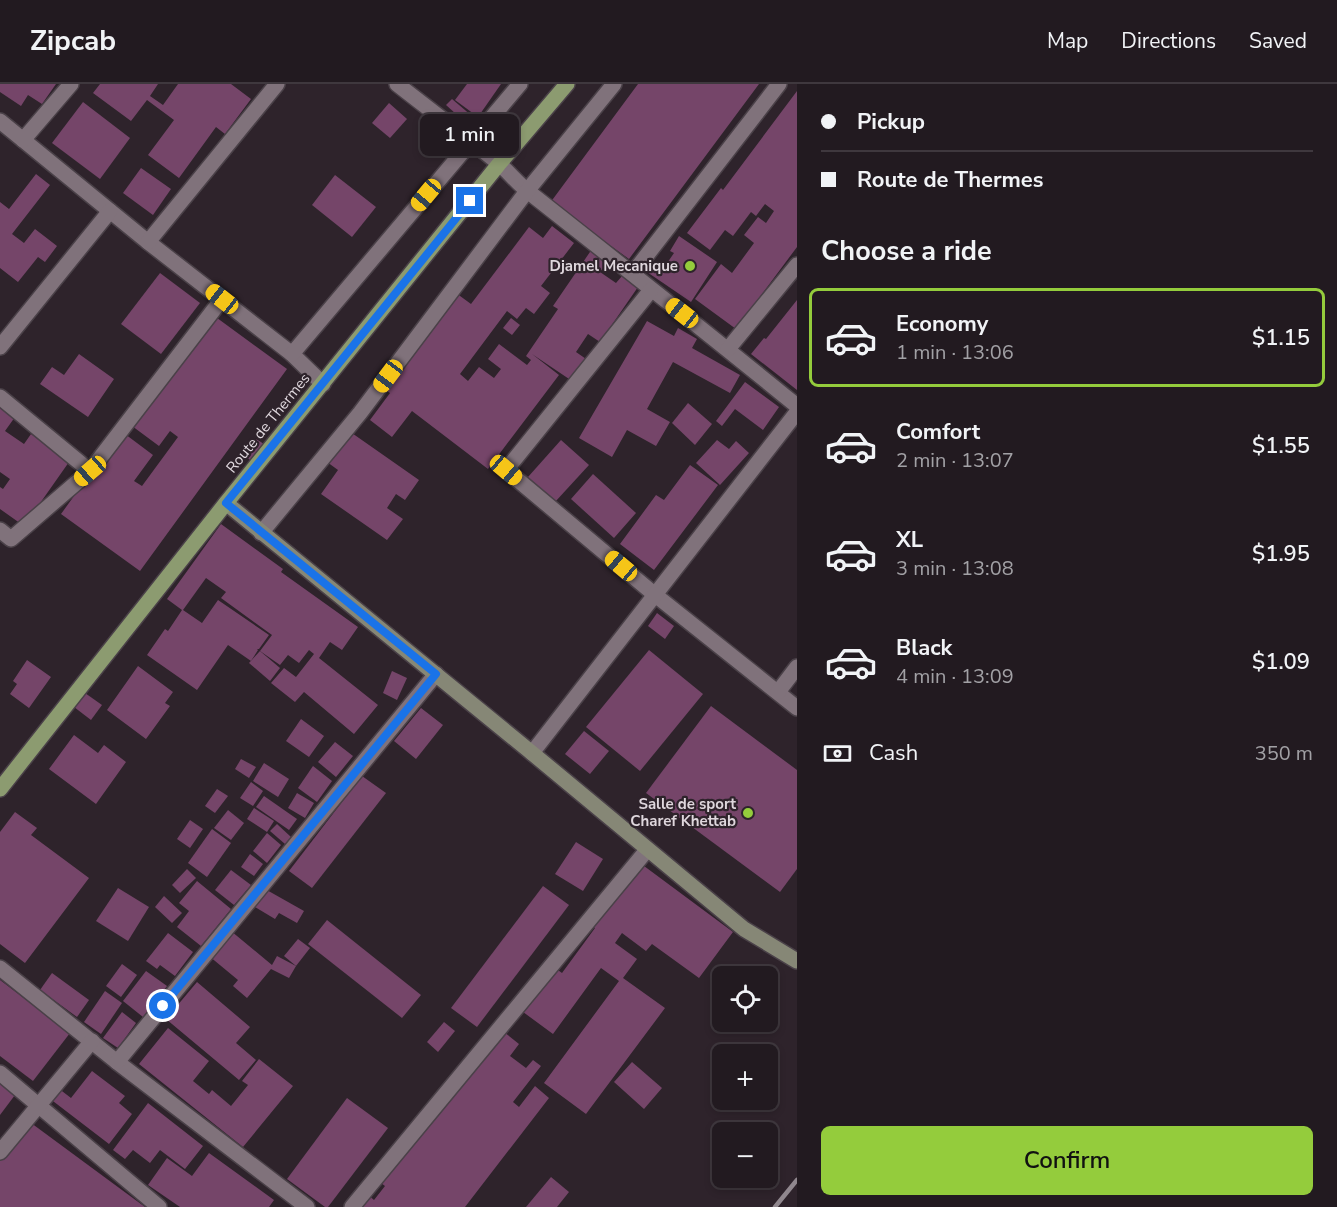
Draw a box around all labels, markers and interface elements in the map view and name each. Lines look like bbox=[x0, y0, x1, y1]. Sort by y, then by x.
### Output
text: Zipcab bbox=[30, 22, 116, 60]
text: Map bbox=[1047, 27, 1088, 55]
text: Directions bbox=[1121, 27, 1216, 55]
text: Saved bbox=[1249, 27, 1307, 55]
text: Pickup bbox=[857, 107, 925, 137]
callout: 1 min bbox=[420, 114, 520, 156]
text: 1 min bbox=[444, 121, 495, 148]
text: Route de Thermes bbox=[857, 165, 1044, 195]
car bbox=[408, 175, 444, 215]
route end bbox=[456, 187, 483, 214]
text: Choose a ride bbox=[821, 233, 992, 270]
place label: Djamel Mecanique bbox=[550, 256, 678, 276]
marker: Djamel Mecanique bbox=[683, 259, 697, 273]
car bbox=[202, 281, 242, 317]
car bbox=[662, 295, 702, 331]
text: Economy bbox=[896, 309, 988, 339]
icon: car bbox=[824, 311, 878, 365]
text: $1.15 bbox=[1252, 323, 1310, 353]
text: 1 min · 13:06 bbox=[896, 339, 1014, 366]
car bbox=[370, 356, 406, 396]
street label: Route de Thermes bbox=[221, 369, 315, 477]
text: Comfort bbox=[896, 417, 980, 447]
icon: car bbox=[824, 419, 878, 473]
text: $1.55 bbox=[1252, 431, 1310, 461]
text: 2 min · 13:07 bbox=[896, 447, 1014, 474]
car bbox=[71, 452, 109, 490]
car bbox=[486, 452, 526, 488]
text: XL bbox=[896, 525, 923, 555]
icon: car bbox=[824, 527, 878, 581]
text: $1.95 bbox=[1252, 539, 1310, 569]
car bbox=[601, 548, 641, 584]
text: 3 min · 13:08 bbox=[896, 555, 1014, 582]
text: Black bbox=[896, 633, 952, 663]
icon: car bbox=[824, 635, 878, 689]
text: $1.09 bbox=[1252, 647, 1310, 677]
text: 4 min · 13:09 bbox=[896, 663, 1014, 690]
icon: cash bbox=[821, 737, 854, 770]
text: Cash bbox=[869, 738, 918, 768]
text: 350 m bbox=[1255, 740, 1313, 767]
place label: Salle de sport Charef Khettab bbox=[630, 794, 736, 831]
marker: Salle de sport Charef Khettab bbox=[741, 806, 755, 820]
map controls bbox=[712, 966, 778, 1188]
button: locate bbox=[712, 966, 778, 1032]
route start bbox=[149, 992, 176, 1019]
button: + bbox=[712, 1044, 778, 1110]
button: − bbox=[712, 1122, 778, 1188]
button: Confirm bbox=[821, 1126, 1313, 1195]

